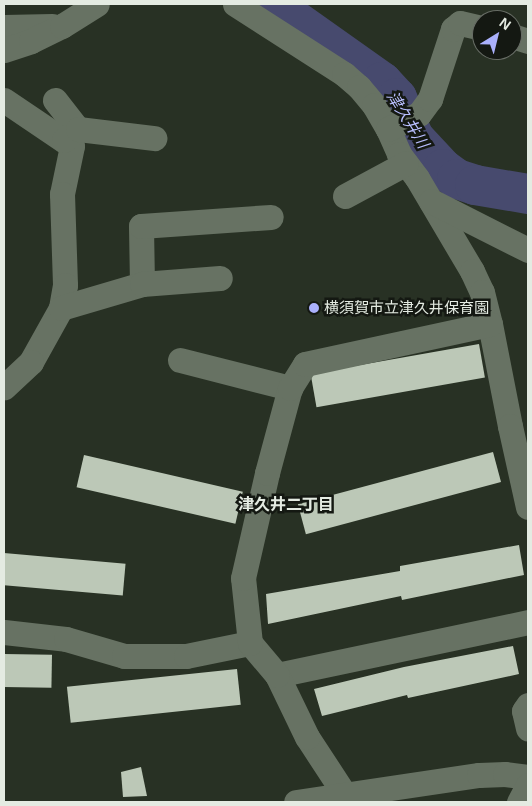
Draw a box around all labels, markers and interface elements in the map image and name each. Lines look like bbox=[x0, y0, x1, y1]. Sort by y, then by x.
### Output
north arrow bbox=[472, 10, 522, 60]
text: N bbox=[496, 14, 514, 33]
water label: 津久井川 bbox=[382, 88, 432, 152]
place label: 横須賀市立津久井保育園 bbox=[324, 299, 489, 317]
marker: 横須賀市立津久井保育園 bbox=[308, 302, 320, 314]
district label: 津久井二丁目 bbox=[238, 495, 334, 515]

